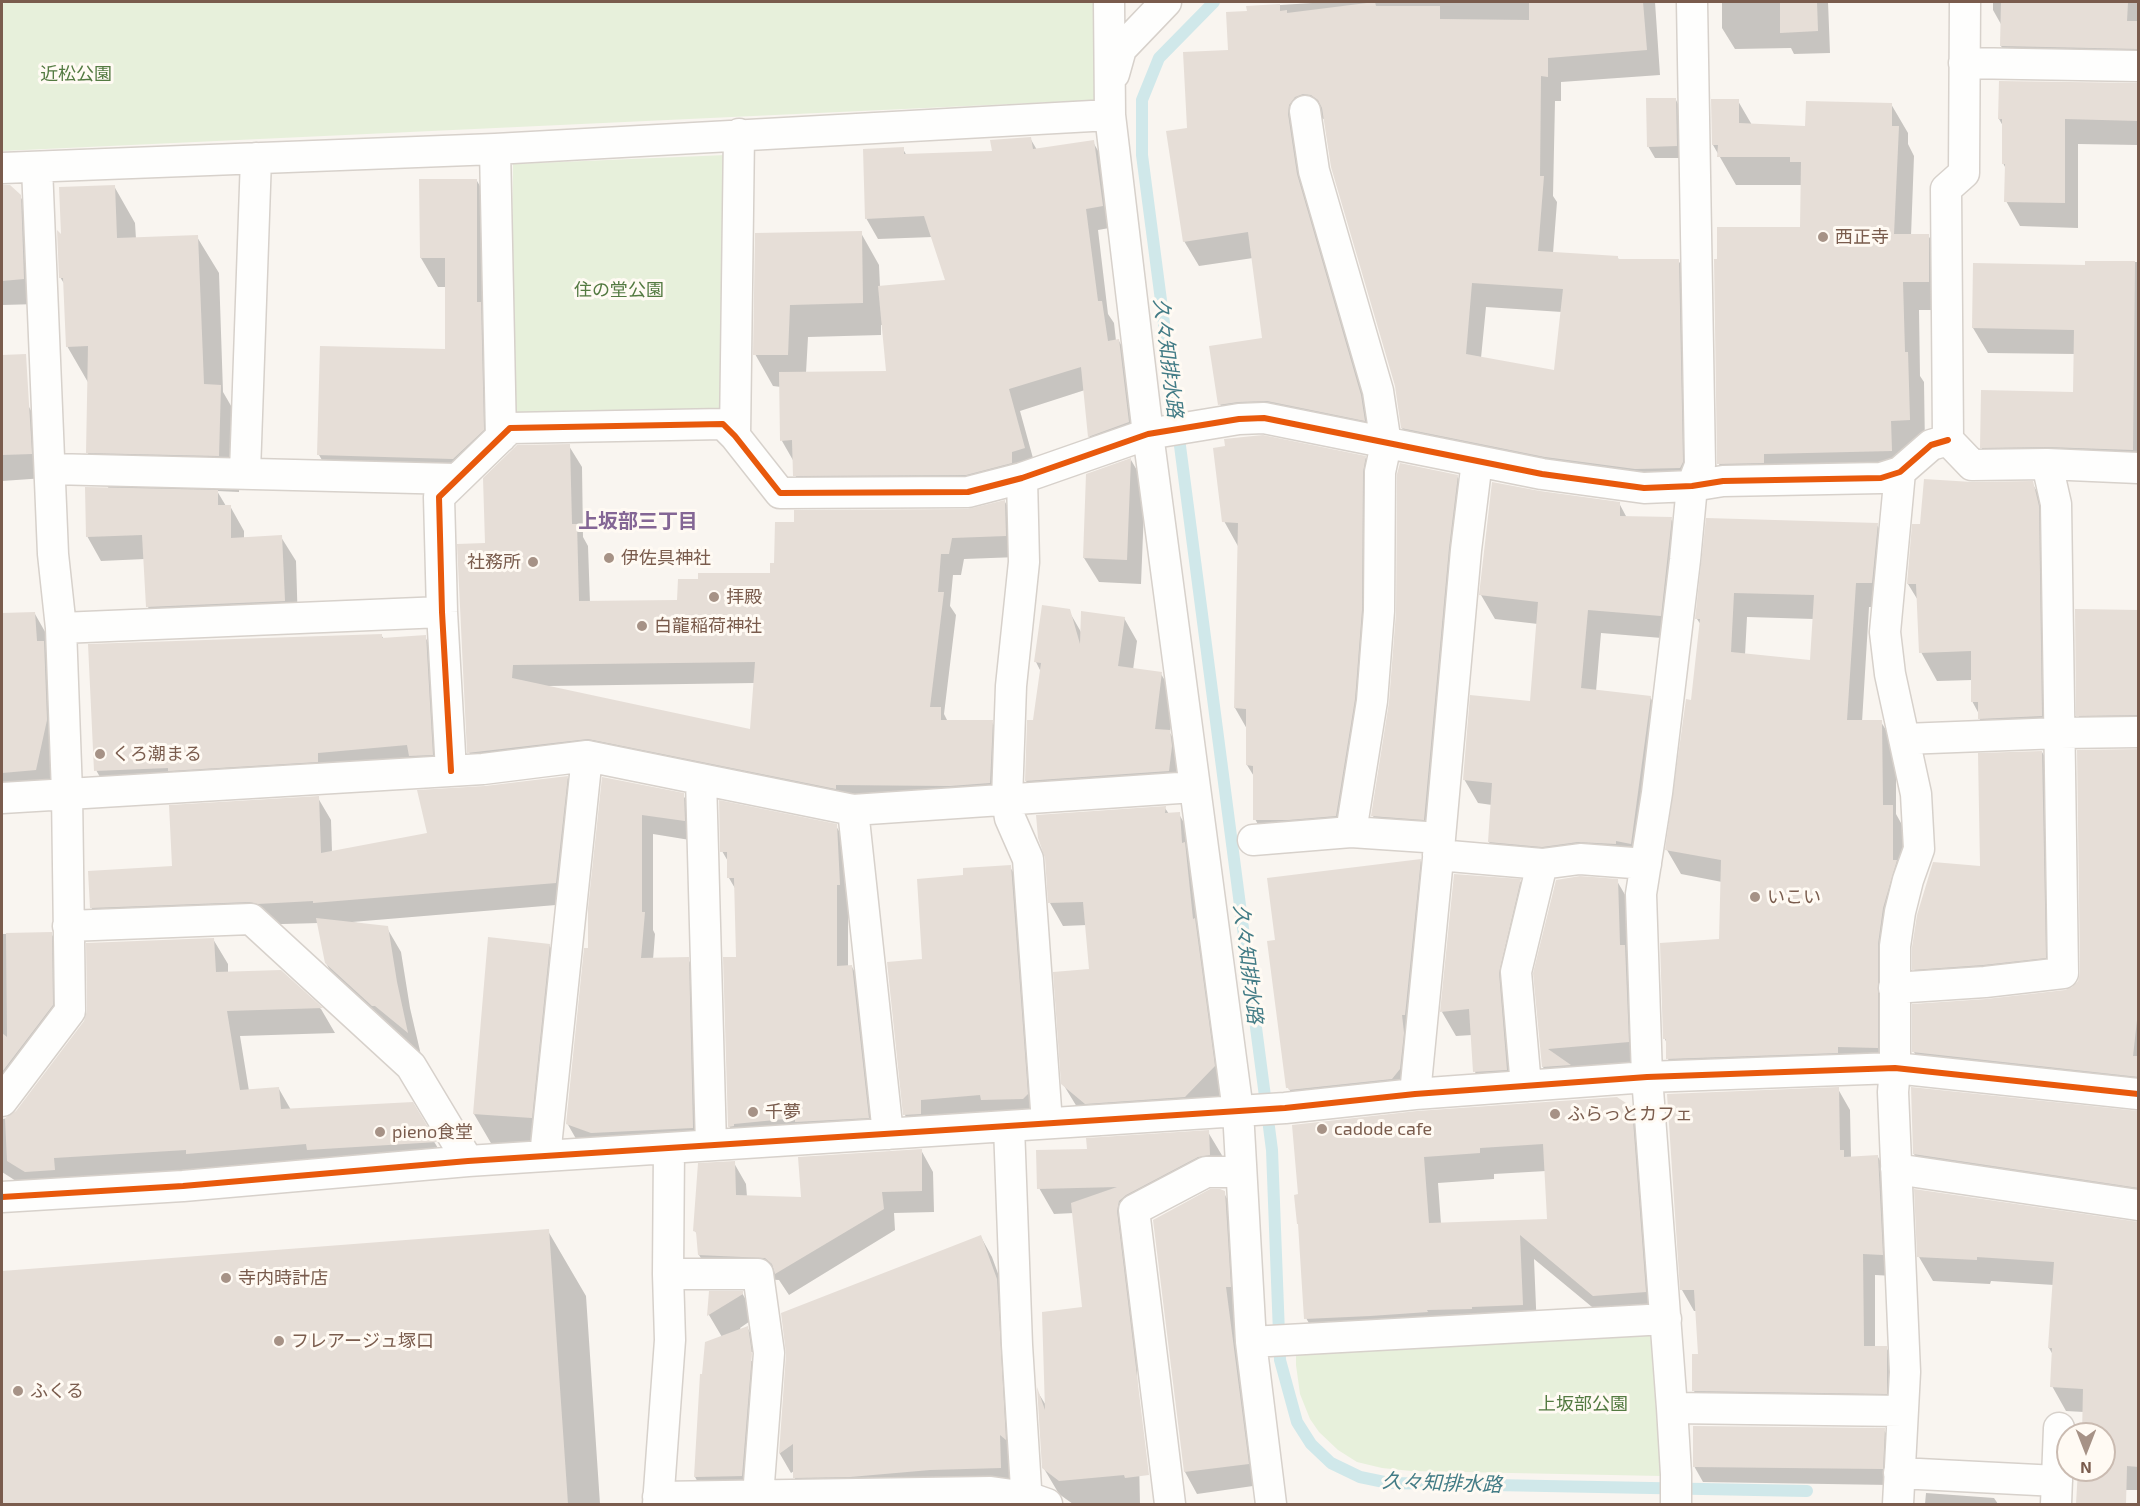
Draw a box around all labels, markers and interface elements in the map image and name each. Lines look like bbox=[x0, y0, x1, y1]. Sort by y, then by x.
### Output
park label: 近松公園 bbox=[40, 63, 112, 85]
place label: 西正寺 bbox=[1835, 226, 1889, 248]
marker: 西正寺 bbox=[1816, 230, 1830, 244]
park label: 住の堂公園 bbox=[574, 279, 664, 301]
water label: 久々知排水路 bbox=[1149, 297, 1187, 419]
district label: 上坂部三丁目 bbox=[578, 509, 698, 533]
place label: 伊佐具神社 bbox=[621, 547, 711, 569]
place label: 社務所 bbox=[467, 551, 521, 573]
marker: 伊佐具神社 bbox=[602, 551, 616, 565]
marker: 社務所 bbox=[526, 555, 540, 569]
place label: 拝殿 bbox=[726, 586, 762, 608]
marker: 拝殿 bbox=[707, 590, 721, 604]
place label: 白龍稲荷神社 bbox=[654, 615, 762, 637]
marker: 白龍稲荷神社 bbox=[635, 619, 649, 633]
place label: くろ潮まる bbox=[112, 743, 202, 765]
marker: くろ潮まる bbox=[93, 747, 107, 761]
place label: いこい bbox=[1767, 886, 1821, 908]
marker: いこい bbox=[1748, 890, 1762, 904]
water label: 久々知排水路 bbox=[1229, 903, 1267, 1025]
place label: 千夢 bbox=[765, 1101, 801, 1123]
place label: ふらっとカフェ bbox=[1567, 1103, 1693, 1125]
marker: 千夢 bbox=[746, 1105, 760, 1119]
marker: ふらっとカフェ bbox=[1548, 1107, 1562, 1121]
place label: cadode cafe bbox=[1334, 1118, 1432, 1140]
place label: pieno食堂 bbox=[392, 1121, 473, 1143]
marker: cadode cafe bbox=[1315, 1122, 1329, 1136]
marker: pieno食堂 bbox=[373, 1125, 387, 1139]
place label: 寺内時計店 bbox=[238, 1267, 328, 1289]
marker: 寺内時計店 bbox=[219, 1271, 233, 1285]
place label: フレアージュ塚口 bbox=[291, 1330, 434, 1352]
marker: フレアージュ塚口 bbox=[272, 1334, 286, 1348]
place label: ふくる bbox=[30, 1380, 84, 1402]
marker: ふくる bbox=[11, 1384, 25, 1398]
park label: 上坂部公園 bbox=[1538, 1393, 1628, 1415]
north arrow bbox=[2056, 1422, 2116, 1482]
text: N bbox=[2080, 1459, 2092, 1478]
water label: 久々知排水路 bbox=[1382, 1469, 1502, 1497]

